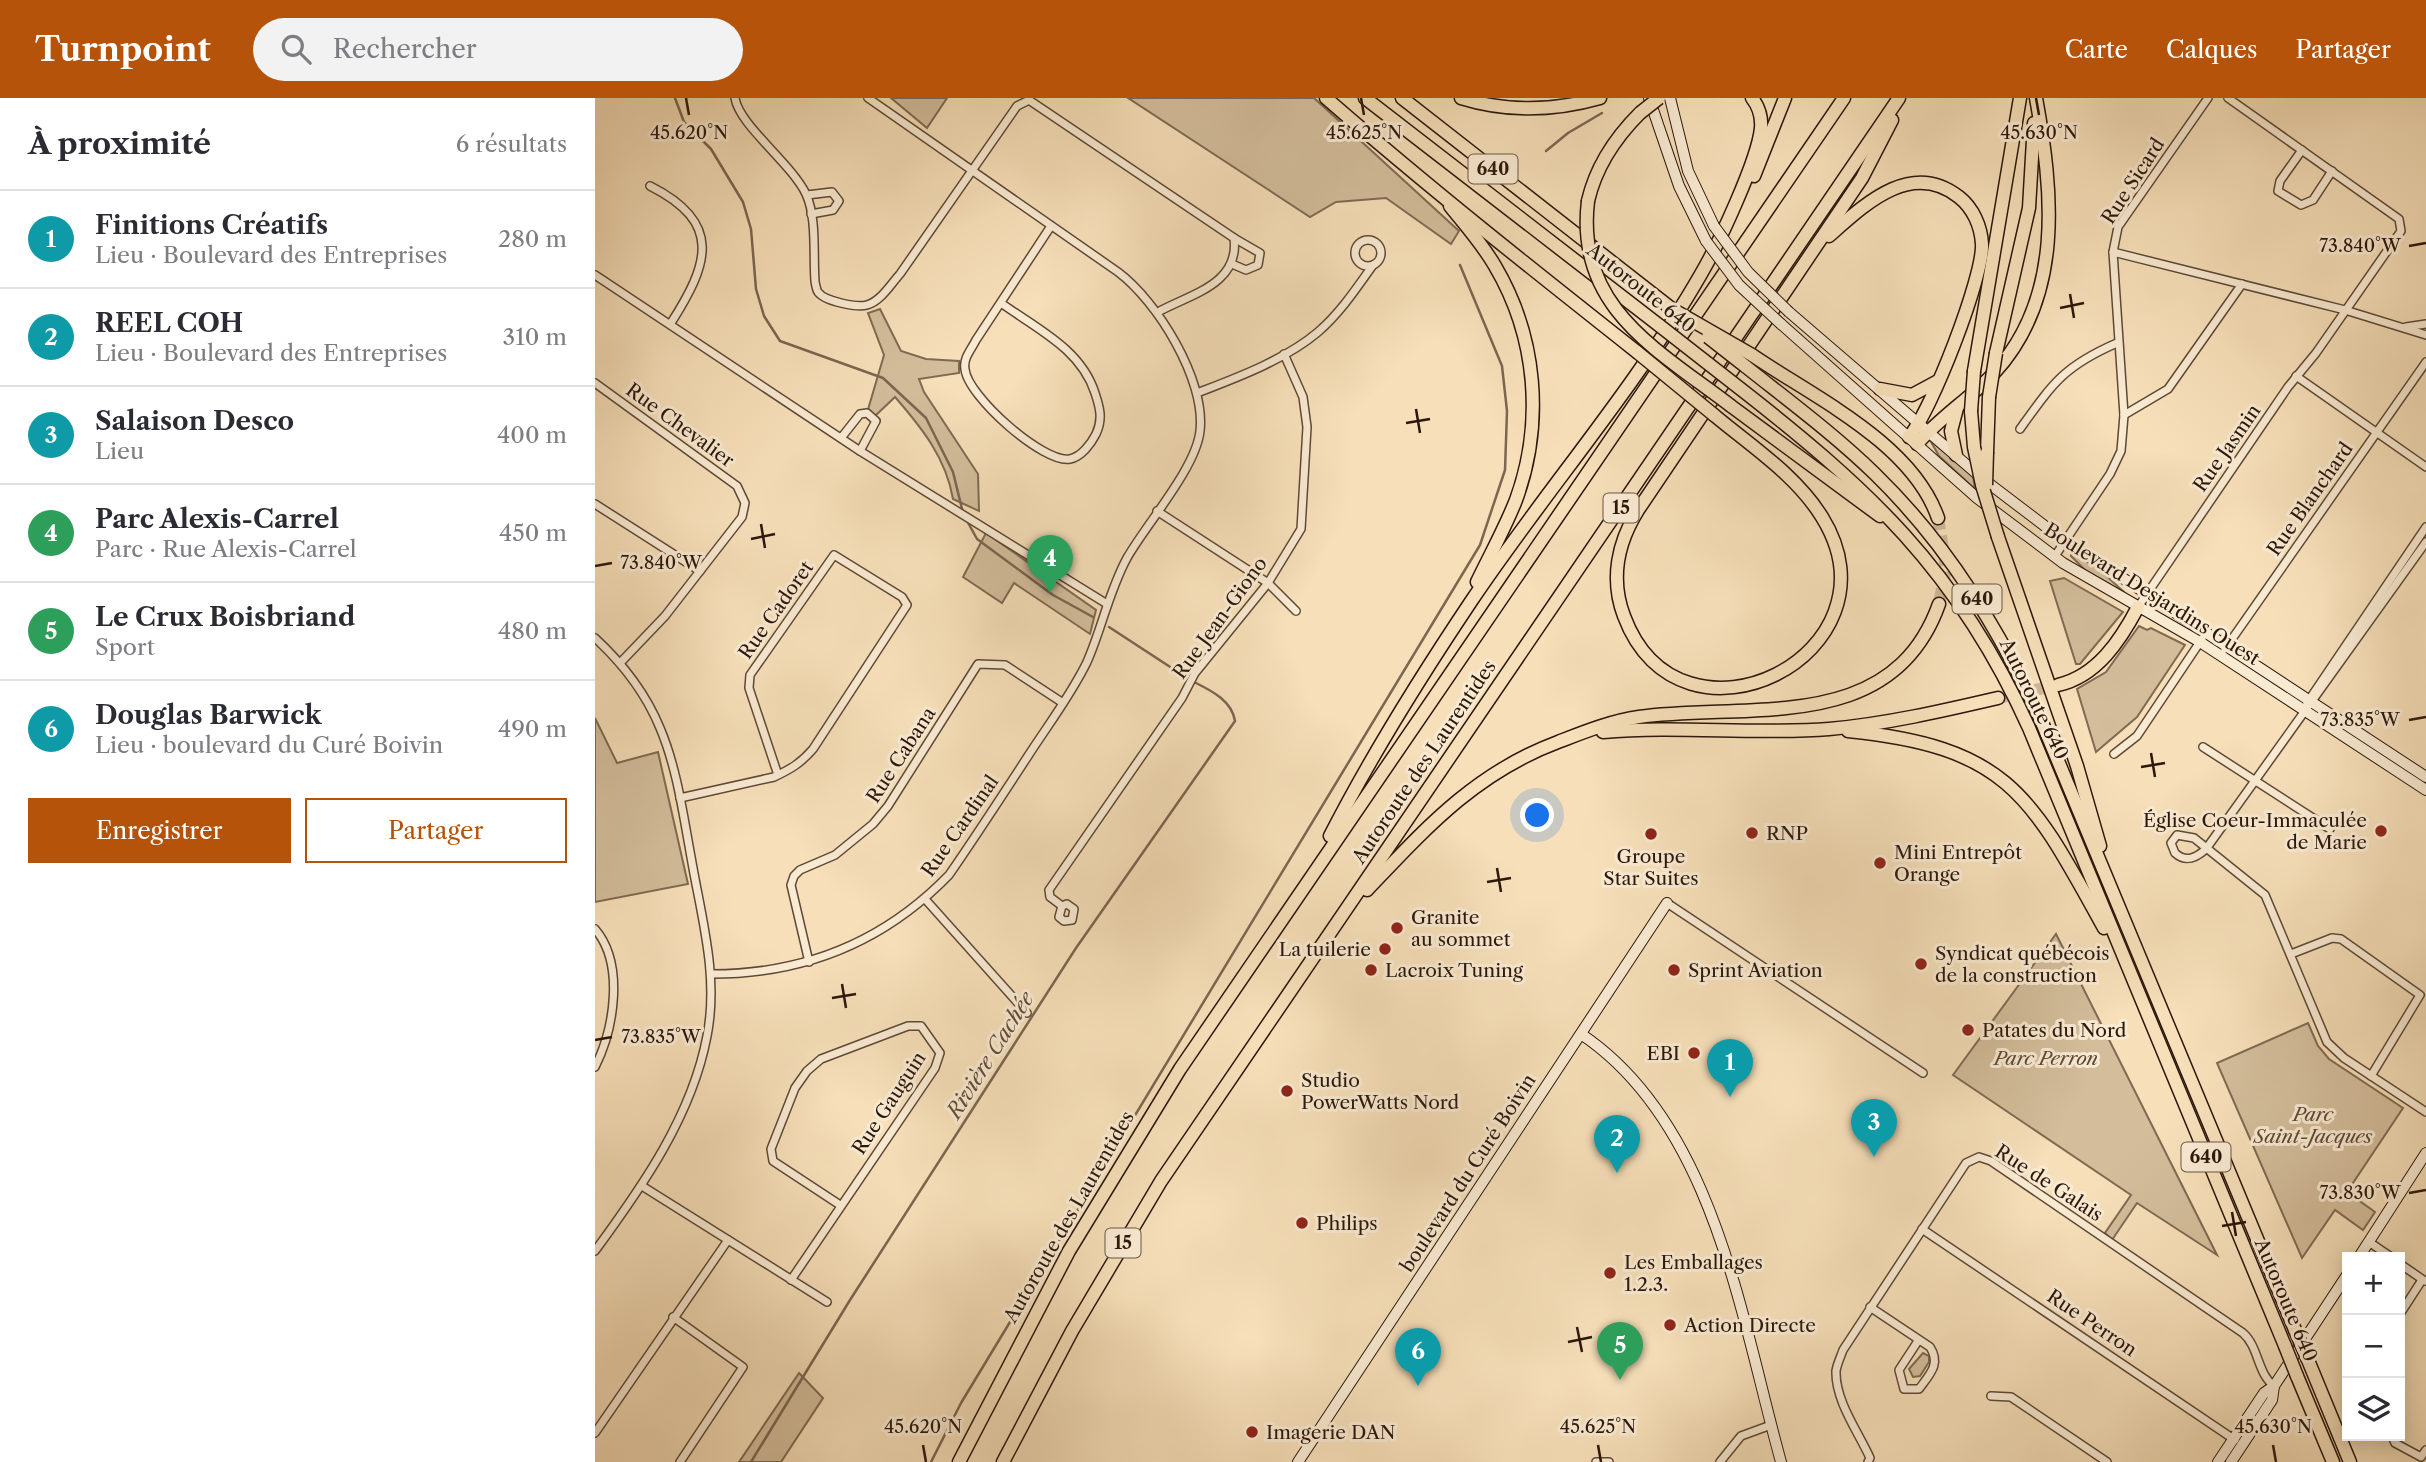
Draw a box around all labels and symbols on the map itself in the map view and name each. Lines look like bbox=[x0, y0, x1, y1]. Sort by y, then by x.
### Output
text: 45.620°N bbox=[650, 122, 728, 144]
text: 45.625°N bbox=[1326, 122, 1402, 144]
text: 45.630°N bbox=[2000, 122, 2078, 144]
street label: Rue Sicard bbox=[2097, 133, 2170, 228]
road number: 640 bbox=[1469, 154, 1517, 184]
text: 73.840°W bbox=[2319, 235, 2402, 257]
street label: Autoroute 640 bbox=[1581, 238, 1700, 338]
street label: Rue Chevalier bbox=[621, 378, 739, 472]
street label: Rue Jasmin bbox=[2188, 400, 2266, 496]
street label: Rue Blanchard bbox=[2262, 437, 2358, 560]
road number: 15 bbox=[1604, 494, 1639, 522]
street label: Boulevard Desjardins Ouest bbox=[2040, 518, 2264, 670]
pin: 4 bbox=[1027, 535, 1073, 593]
text: 73.840°W bbox=[620, 552, 703, 574]
street label: Rue Jean-Giono bbox=[1168, 552, 1272, 684]
street label: Rue Cadoret bbox=[734, 556, 818, 663]
road number: 640 bbox=[1953, 584, 2001, 614]
street label: Autoroute 640 bbox=[1994, 634, 2073, 763]
street label: Autoroute des Laurentides bbox=[1347, 656, 1501, 869]
street label: Rue Cabana bbox=[862, 703, 940, 807]
text: 73.835°W bbox=[2320, 709, 2401, 731]
street label: Rue Cardinal bbox=[917, 771, 1004, 881]
your location bbox=[1520, 798, 1554, 832]
place label: Église Coeur-Immaculée de Marie bbox=[2143, 809, 2367, 854]
place label: RNP bbox=[1766, 822, 1808, 845]
marker: Église Coeur-Immaculée de Marie bbox=[2373, 823, 2389, 839]
marker: RNP bbox=[1744, 825, 1760, 841]
marker: Groupe Star Suites bbox=[1643, 826, 1659, 842]
place label: Mini Entrepôt Orange bbox=[1894, 841, 2022, 886]
place label: Groupe Star Suites bbox=[1603, 845, 1699, 890]
marker: Mini Entrepôt Orange bbox=[1872, 855, 1888, 871]
place label: Granite au sommet bbox=[1411, 906, 1511, 951]
marker: Granite au sommet bbox=[1389, 920, 1405, 936]
place label: La tuilerie bbox=[1279, 938, 1371, 961]
marker: La tuilerie bbox=[1377, 941, 1393, 957]
place label: Syndicat québécois de la construction bbox=[1935, 942, 2109, 987]
marker: Syndicat québécois de la construction bbox=[1913, 956, 1929, 972]
place label: Lacroix Tuning bbox=[1385, 959, 1524, 982]
place label: Sprint Aviation bbox=[1688, 959, 1823, 982]
marker: Lacroix Tuning bbox=[1363, 962, 1379, 978]
marker: Sprint Aviation bbox=[1666, 962, 1682, 978]
water label: Rivière Cachée bbox=[940, 986, 1039, 1125]
place label: Patates du Nord bbox=[1982, 1019, 2127, 1042]
marker: Patates du Nord bbox=[1960, 1022, 1976, 1038]
text: 73.835°W bbox=[621, 1026, 702, 1048]
pin: 1 bbox=[1707, 1039, 1753, 1097]
place label: EBI bbox=[1647, 1042, 1680, 1065]
marker: EBI bbox=[1686, 1045, 1702, 1061]
street label: Rue Gauguin bbox=[847, 1047, 931, 1159]
park label: Parc Perron bbox=[1992, 1047, 2098, 1070]
place label: Studio PowerWatts Nord bbox=[1301, 1069, 1460, 1114]
street label: boulevard du Curé Boivin bbox=[1395, 1070, 1541, 1276]
marker: Studio PowerWatts Nord bbox=[1279, 1083, 1295, 1099]
pin: 3 bbox=[1851, 1099, 1897, 1157]
park label: Parc Saint-Jacques bbox=[2253, 1103, 2373, 1148]
street label: Autoroute des Laurentides bbox=[998, 1107, 1139, 1328]
pin: 2 bbox=[1594, 1115, 1640, 1173]
street label: Rue de Galais bbox=[1991, 1140, 2107, 1226]
road number: 640 bbox=[2181, 1142, 2231, 1172]
text: 73.830°W bbox=[2319, 1182, 2402, 1204]
place label: Philips bbox=[1316, 1212, 1378, 1235]
marker: Philips bbox=[1294, 1215, 1310, 1231]
road number: 15 bbox=[1105, 1228, 1141, 1258]
street label: Autoroute 640 bbox=[2249, 1234, 2322, 1365]
place label: Les Emballages 1.2.3. bbox=[1624, 1251, 1763, 1296]
marker: Les Emballages 1.2.3. bbox=[1602, 1265, 1618, 1281]
street label: Rue Perron bbox=[2043, 1285, 2141, 1361]
place label: Action Directe bbox=[1683, 1314, 1816, 1337]
marker: Action Directe bbox=[1662, 1317, 1678, 1333]
pin: 5 bbox=[1597, 1322, 1643, 1380]
pin: 6 bbox=[1395, 1328, 1441, 1386]
text: 45.620°N bbox=[884, 1416, 962, 1438]
text: 45.625°N bbox=[1560, 1416, 1636, 1438]
text: 45.630°N bbox=[2234, 1416, 2312, 1438]
place label: Imagerie DAN bbox=[1266, 1421, 1396, 1444]
marker: Imagerie DAN bbox=[1244, 1424, 1260, 1440]

